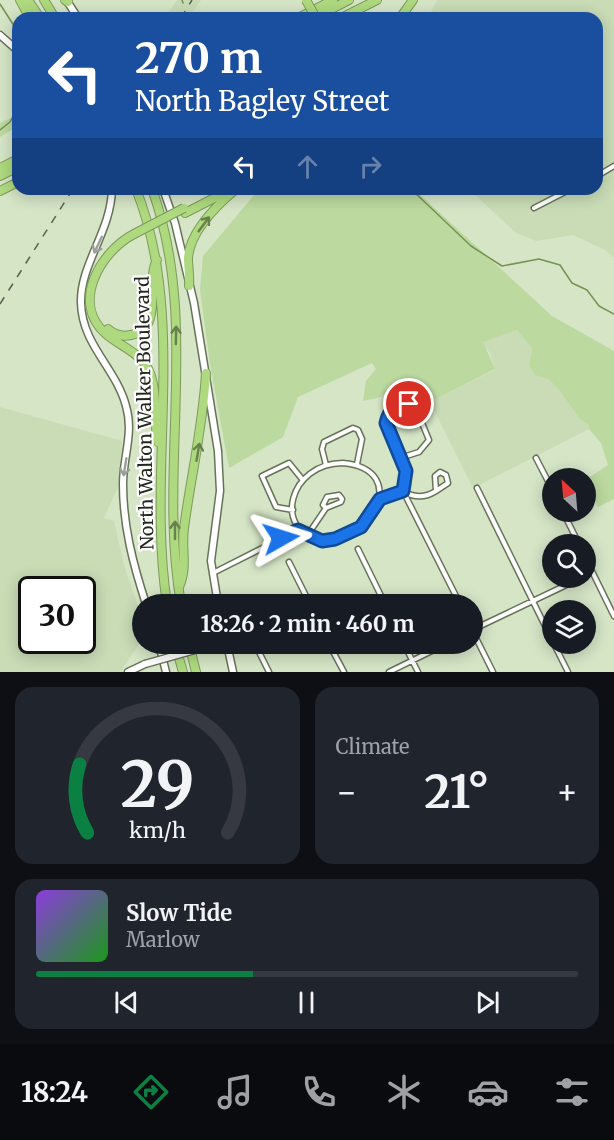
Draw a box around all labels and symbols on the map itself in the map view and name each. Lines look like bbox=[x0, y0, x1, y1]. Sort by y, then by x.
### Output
one-way arrow bbox=[198, 216, 211, 232]
one-way arrow bbox=[92, 236, 104, 254]
street label: North Walton Walker Boulevard bbox=[131, 276, 158, 550]
one-way arrow bbox=[170, 325, 182, 345]
pin bbox=[383, 378, 434, 429]
one-way arrow bbox=[193, 443, 204, 463]
one-way arrow bbox=[119, 457, 130, 476]
north arrow bbox=[542, 468, 596, 522]
position arrow bbox=[249, 506, 313, 570]
one-way arrow bbox=[169, 520, 181, 540]
speed limit sign: 30 bbox=[18, 576, 96, 654]

